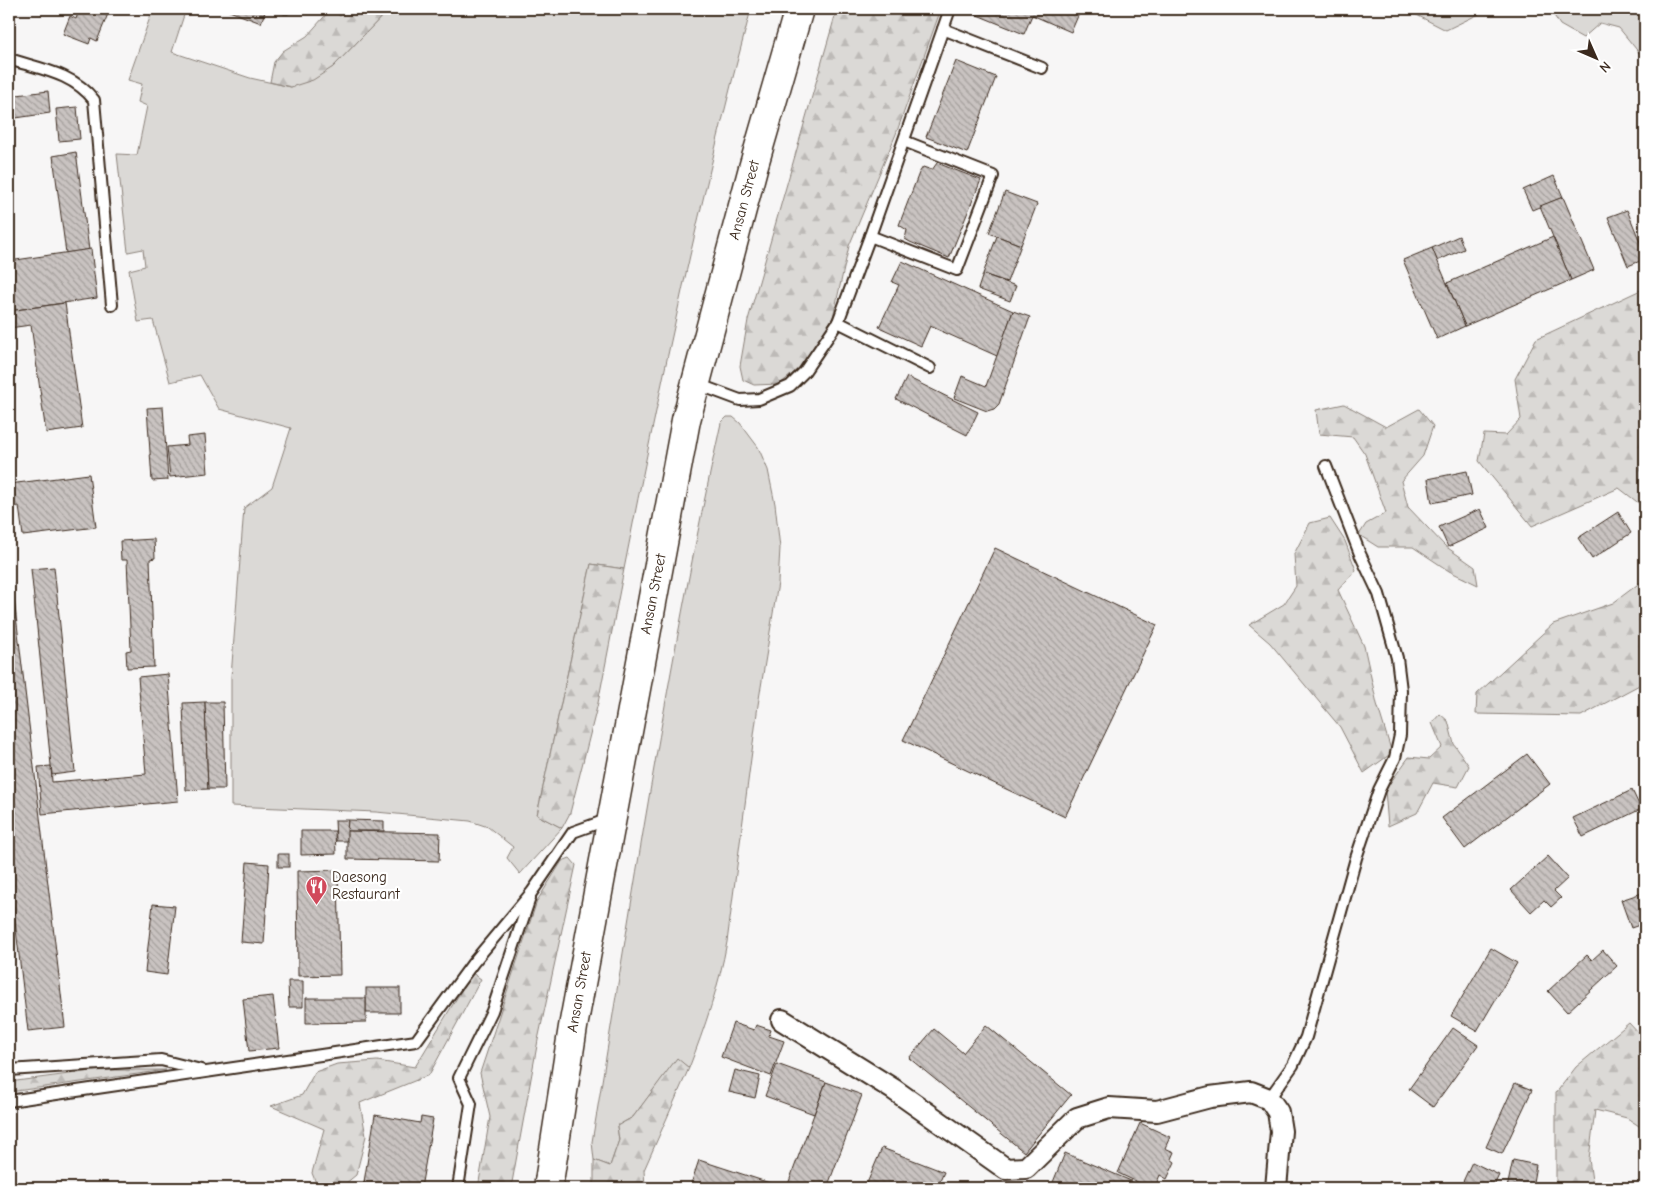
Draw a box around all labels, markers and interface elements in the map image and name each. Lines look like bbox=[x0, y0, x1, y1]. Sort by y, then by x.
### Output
north arrow bbox=[1572, 32, 1622, 82]
text: N bbox=[1596, 58, 1614, 76]
street label: Ansan Street bbox=[725, 157, 763, 242]
street label: Ansan Street bbox=[636, 551, 670, 636]
place label: Daesong Restaurant bbox=[332, 868, 400, 903]
restaurant icon: Daesong Restaurant bbox=[304, 874, 328, 905]
street label: Ansan Street bbox=[563, 949, 595, 1034]

